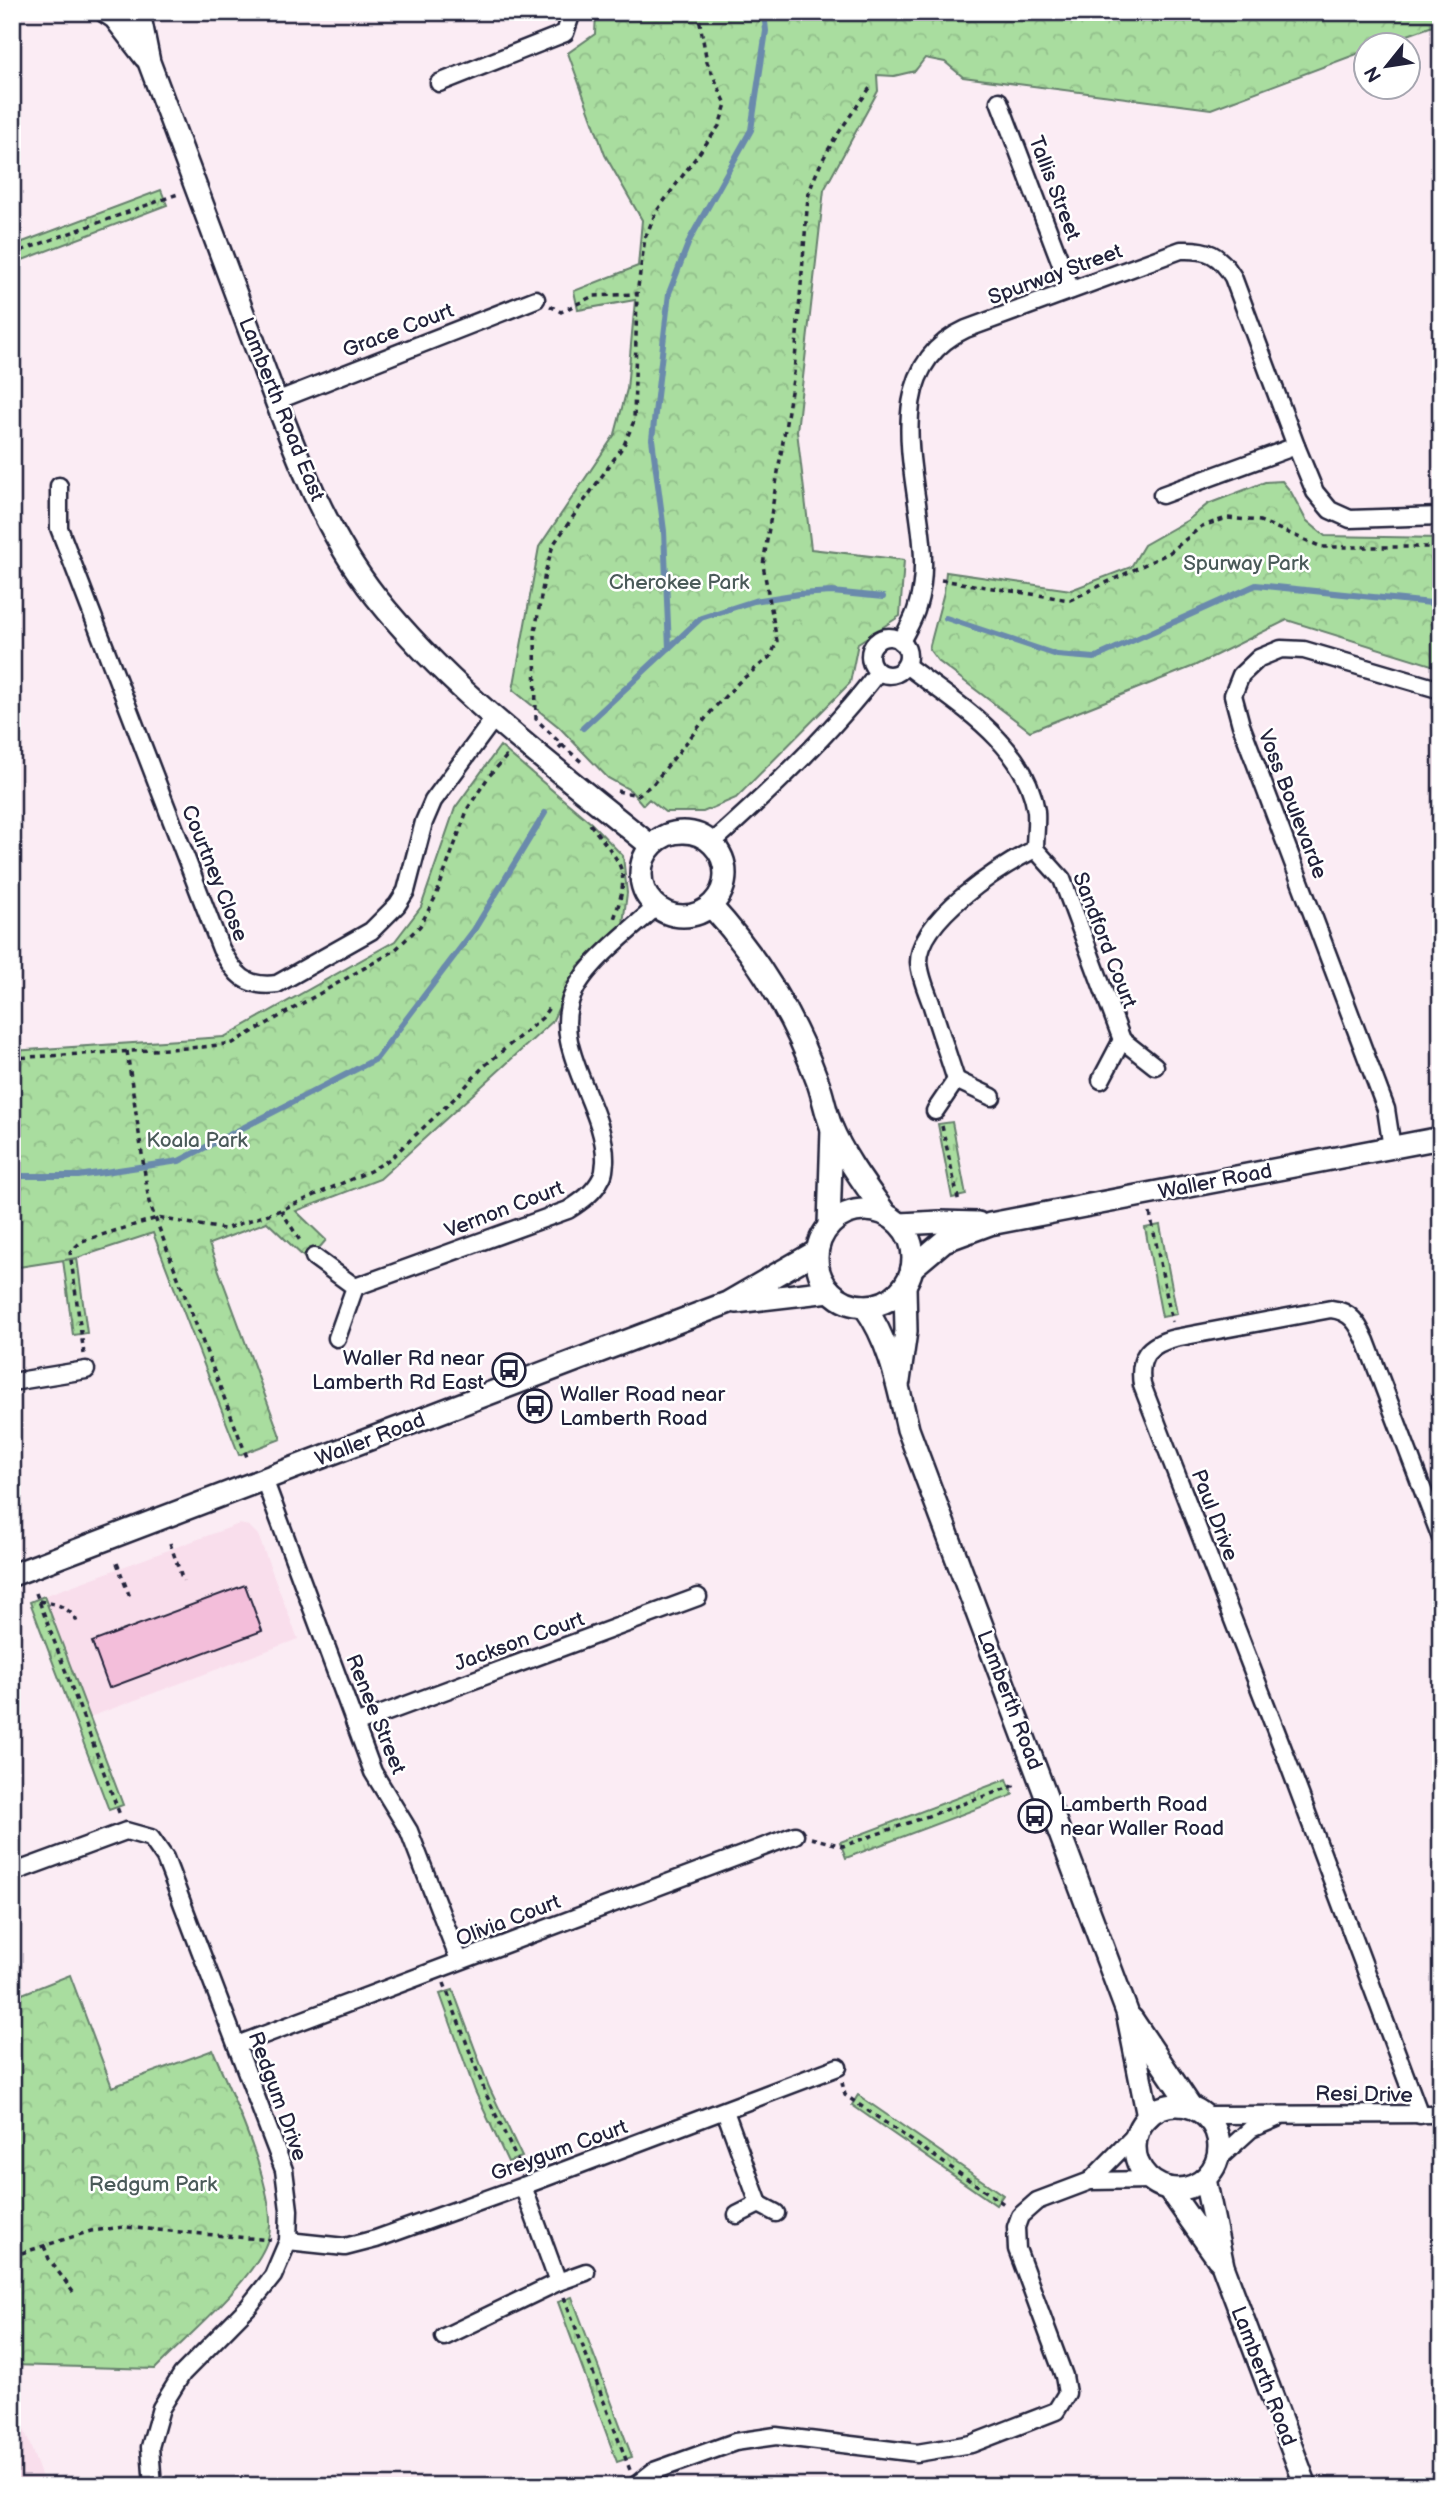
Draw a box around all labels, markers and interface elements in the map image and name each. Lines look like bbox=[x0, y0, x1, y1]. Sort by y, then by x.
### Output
north arrow bbox=[1352, 32, 1422, 102]
text: N bbox=[1360, 62, 1387, 86]
street label: Tallis Street bbox=[1023, 132, 1086, 244]
street label: Spurway Street bbox=[985, 238, 1126, 310]
street label: Grace Court bbox=[339, 298, 458, 363]
street label: Lamberth Road East bbox=[233, 314, 330, 505]
park label: Spurway Park bbox=[1183, 551, 1310, 576]
park label: Cherokee Park bbox=[609, 570, 750, 595]
street label: Voss Boulevarde bbox=[1253, 726, 1332, 882]
street label: Courtney Close bbox=[176, 801, 253, 945]
street label: Sandford Court bbox=[1067, 869, 1142, 1012]
park label: Koala Park bbox=[146, 1128, 248, 1153]
street label: Waller Road bbox=[1156, 1158, 1274, 1205]
street label: Vernon Court bbox=[441, 1175, 568, 1244]
place label: Waller Rd near Lamberth Rd East bbox=[312, 1346, 485, 1395]
bus stop icon: Waller Rd near Lamberth Rd East bbox=[490, 1351, 528, 1389]
place label: Waller Road near Lamberth Road bbox=[560, 1382, 725, 1431]
bus stop icon: Waller Road near Lamberth Road bbox=[516, 1387, 554, 1425]
street label: Waller Road bbox=[312, 1407, 429, 1472]
street label: Paul Drive bbox=[1186, 1466, 1243, 1564]
street label: Jackson Court bbox=[451, 1606, 588, 1677]
street label: Lamberth Road bbox=[971, 1627, 1048, 1774]
street label: Renee Street bbox=[340, 1651, 411, 1778]
place label: Lamberth Road near Waller Road bbox=[1060, 1792, 1224, 1841]
bus stop icon: Lamberth Road near Waller Road bbox=[1016, 1797, 1054, 1835]
street label: Olivia Court bbox=[452, 1889, 565, 1952]
street label: Redgum Drive bbox=[243, 2028, 312, 2164]
street label: Resi Drive bbox=[1315, 2081, 1413, 2108]
street label: Greygum Court bbox=[487, 2114, 631, 2187]
park label: Redgum Park bbox=[89, 2172, 218, 2197]
street label: Lamberth Road bbox=[1225, 2303, 1302, 2450]

